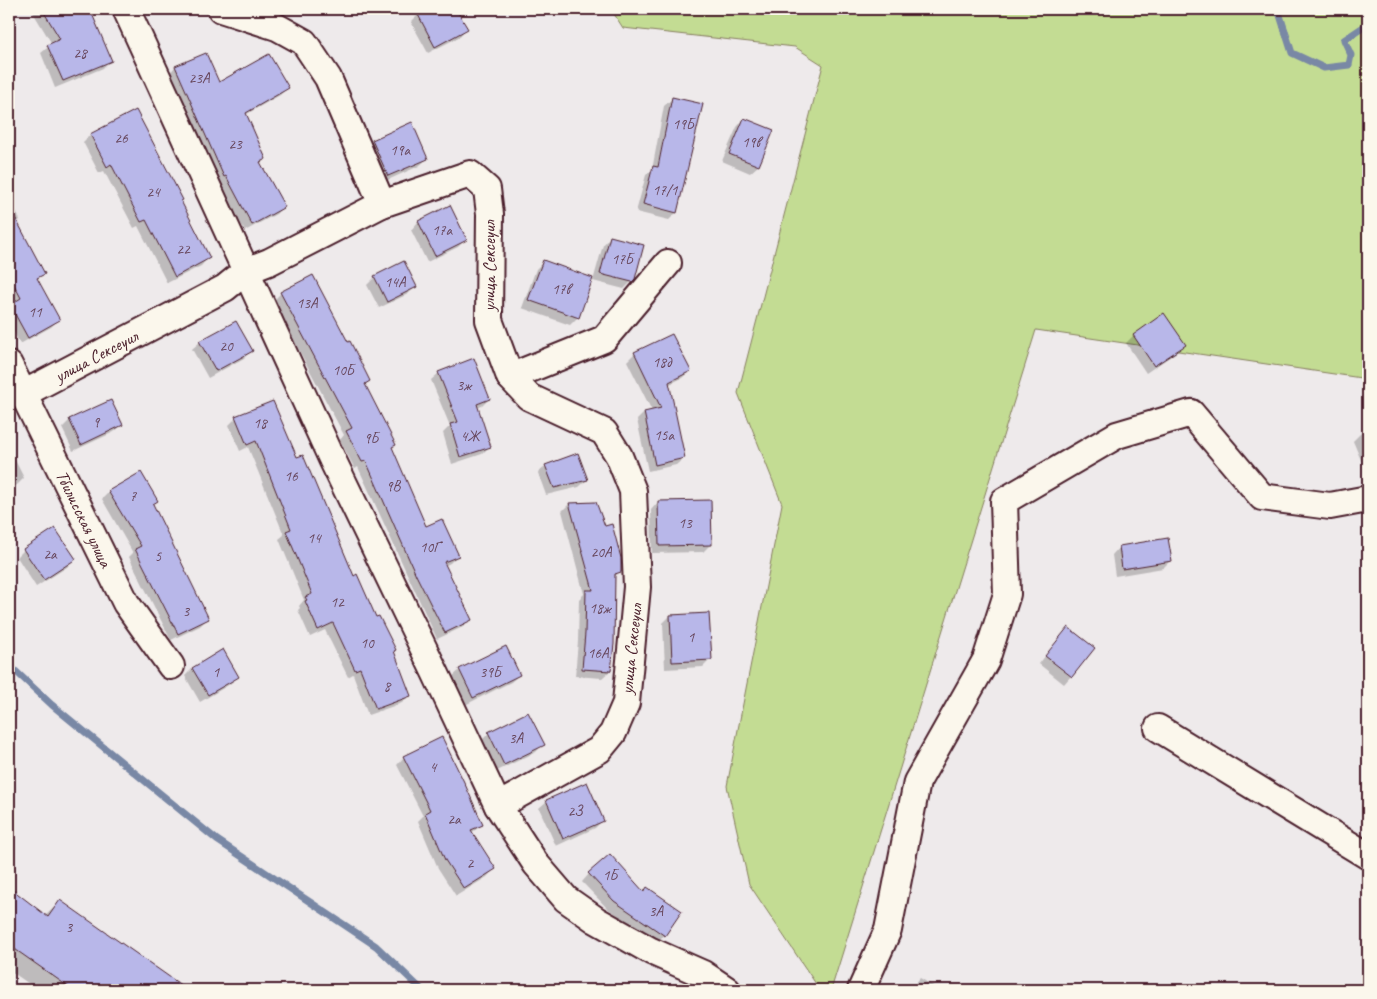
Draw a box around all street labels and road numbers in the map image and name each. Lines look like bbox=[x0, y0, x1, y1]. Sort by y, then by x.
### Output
street label: улица Сексеуил bbox=[478, 219, 500, 312]
street label: улица Сексеуил bbox=[50, 324, 143, 388]
street label: Тбилисская улица bbox=[51, 467, 117, 572]
street label: улица Сексеуил bbox=[615, 601, 647, 696]

